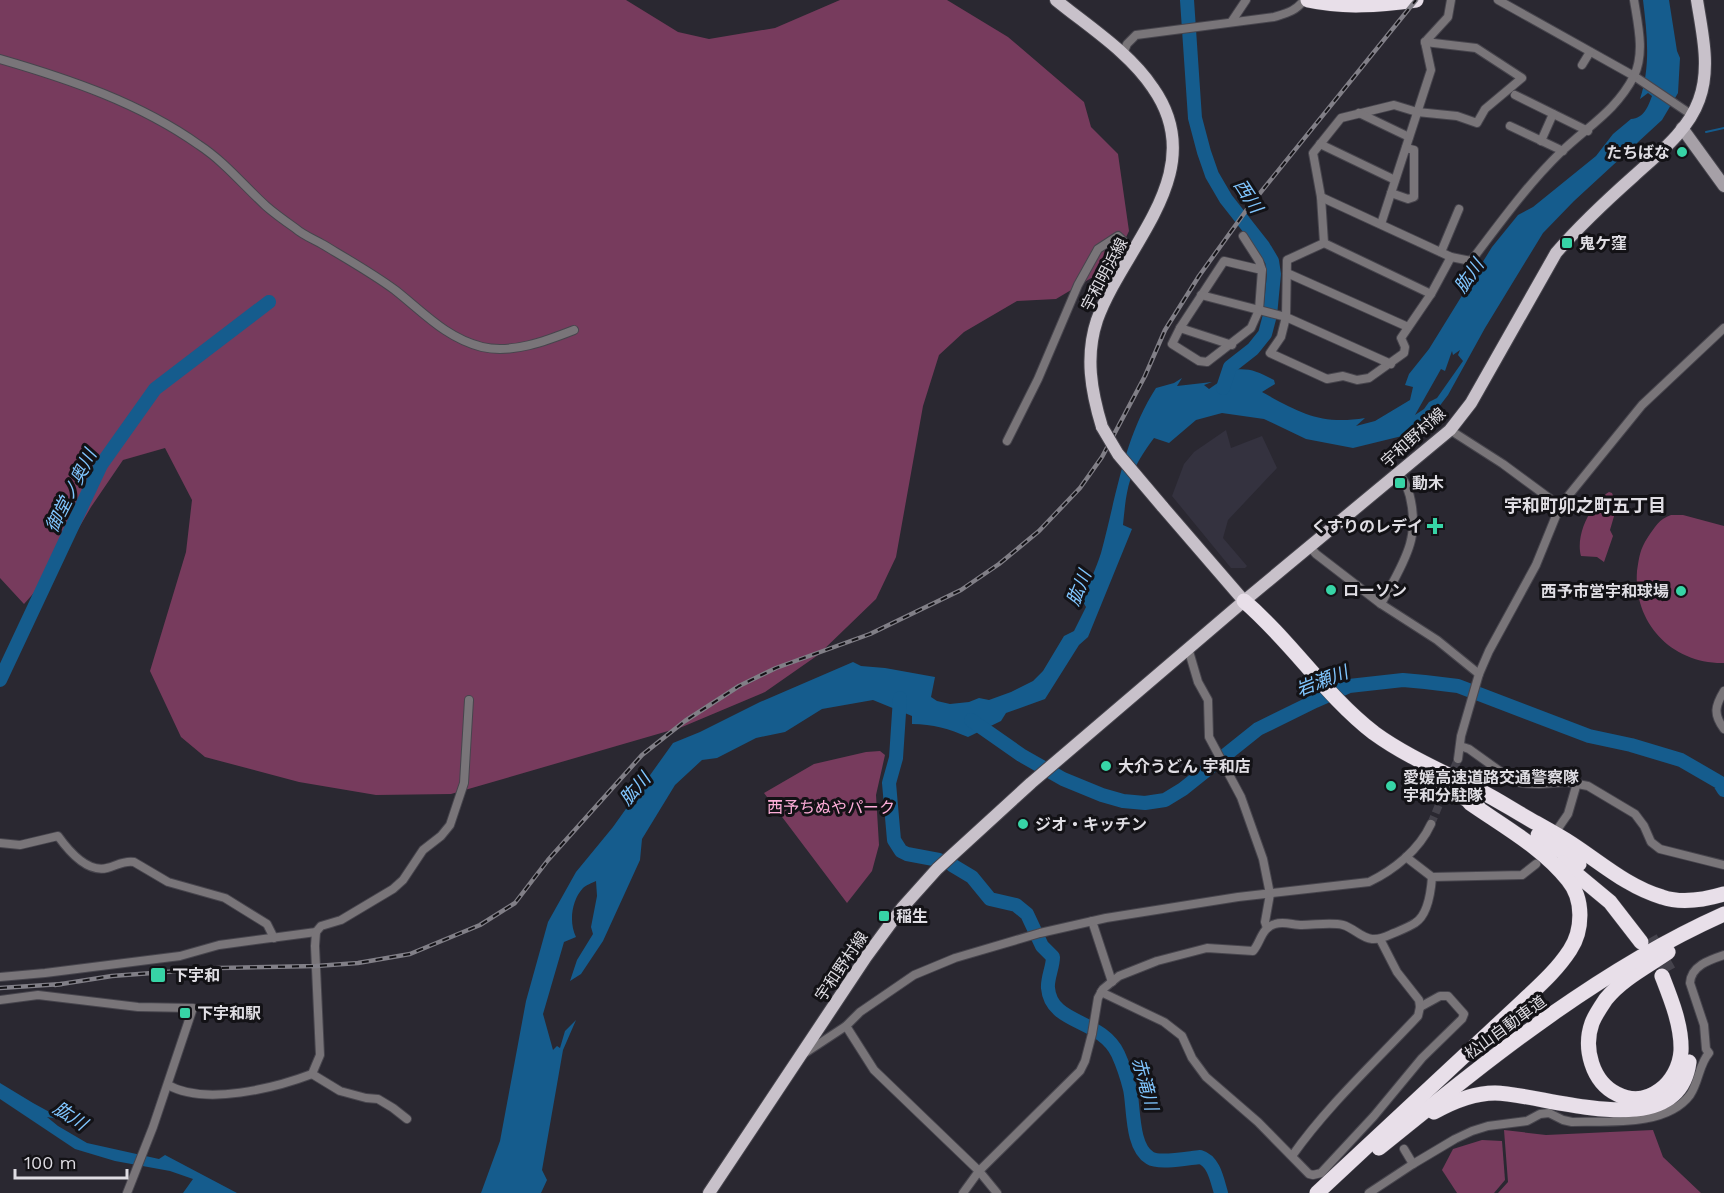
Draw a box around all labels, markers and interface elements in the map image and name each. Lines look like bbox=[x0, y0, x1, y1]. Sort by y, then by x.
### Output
place label: たちばな bbox=[1606, 143, 1670, 162]
marker: たちばな bbox=[1675, 145, 1689, 159]
water label: 西川 bbox=[1230, 175, 1268, 218]
street label: 宇和明浜線 bbox=[1077, 234, 1132, 314]
place label: 鬼ケ窪 bbox=[1579, 234, 1627, 253]
marker: 鬼ケ窪 bbox=[1560, 236, 1574, 250]
water label: 肱川 bbox=[1450, 253, 1489, 296]
street label: 宇和野村線 bbox=[1377, 404, 1449, 471]
water label: 御堂ノ奥川 bbox=[41, 444, 101, 536]
place label: 動木 bbox=[1412, 474, 1444, 493]
marker: 動木 bbox=[1393, 476, 1407, 490]
district label: 宇和町卯之町五丁目 bbox=[1504, 495, 1666, 516]
place label: くすりのレデイ bbox=[1311, 517, 1423, 536]
marker: くすりのレデイ bbox=[1428, 519, 1442, 533]
water label: 肱川 bbox=[1062, 565, 1096, 608]
place label: ローソン bbox=[1343, 581, 1407, 600]
place label: 西予市営宇和球場 bbox=[1541, 582, 1669, 601]
marker: ローソン bbox=[1324, 583, 1338, 597]
marker: 西予市営宇和球場 bbox=[1674, 584, 1688, 598]
water label: 岩瀬川 bbox=[1293, 660, 1353, 700]
place label: 大介うどん 宇和店 bbox=[1118, 757, 1251, 776]
marker: 大介うどん 宇和店 bbox=[1099, 759, 1113, 773]
water label: 肱川 bbox=[615, 767, 656, 809]
place label: 愛媛高速道路交通警察隊 宇和分駐隊 bbox=[1403, 768, 1579, 805]
marker: 愛媛高速道路交通警察隊 宇和分駐隊 bbox=[1384, 779, 1398, 793]
park label: 西予ちぬやパーク bbox=[767, 798, 895, 817]
place label: ジオ・キッチン bbox=[1035, 815, 1147, 834]
marker: ジオ・キッチン bbox=[1016, 817, 1030, 831]
place label: 稲生 bbox=[896, 907, 928, 926]
marker: 稲生 bbox=[877, 909, 891, 923]
street label: 宇和野村線 bbox=[811, 928, 872, 1005]
marker: 下宇和 bbox=[149, 966, 167, 984]
place label: 下宇和 bbox=[172, 966, 220, 985]
street label: 松山自動車道 bbox=[1461, 992, 1550, 1063]
place label: 下宇和駅 bbox=[197, 1004, 261, 1023]
marker: 下宇和駅 bbox=[178, 1006, 192, 1020]
water label: 赤滝川 bbox=[1128, 1055, 1163, 1115]
water label: 肱川 bbox=[49, 1097, 93, 1135]
scale bar bbox=[15, 1142, 128, 1180]
text: 100 m bbox=[24, 1152, 77, 1173]

